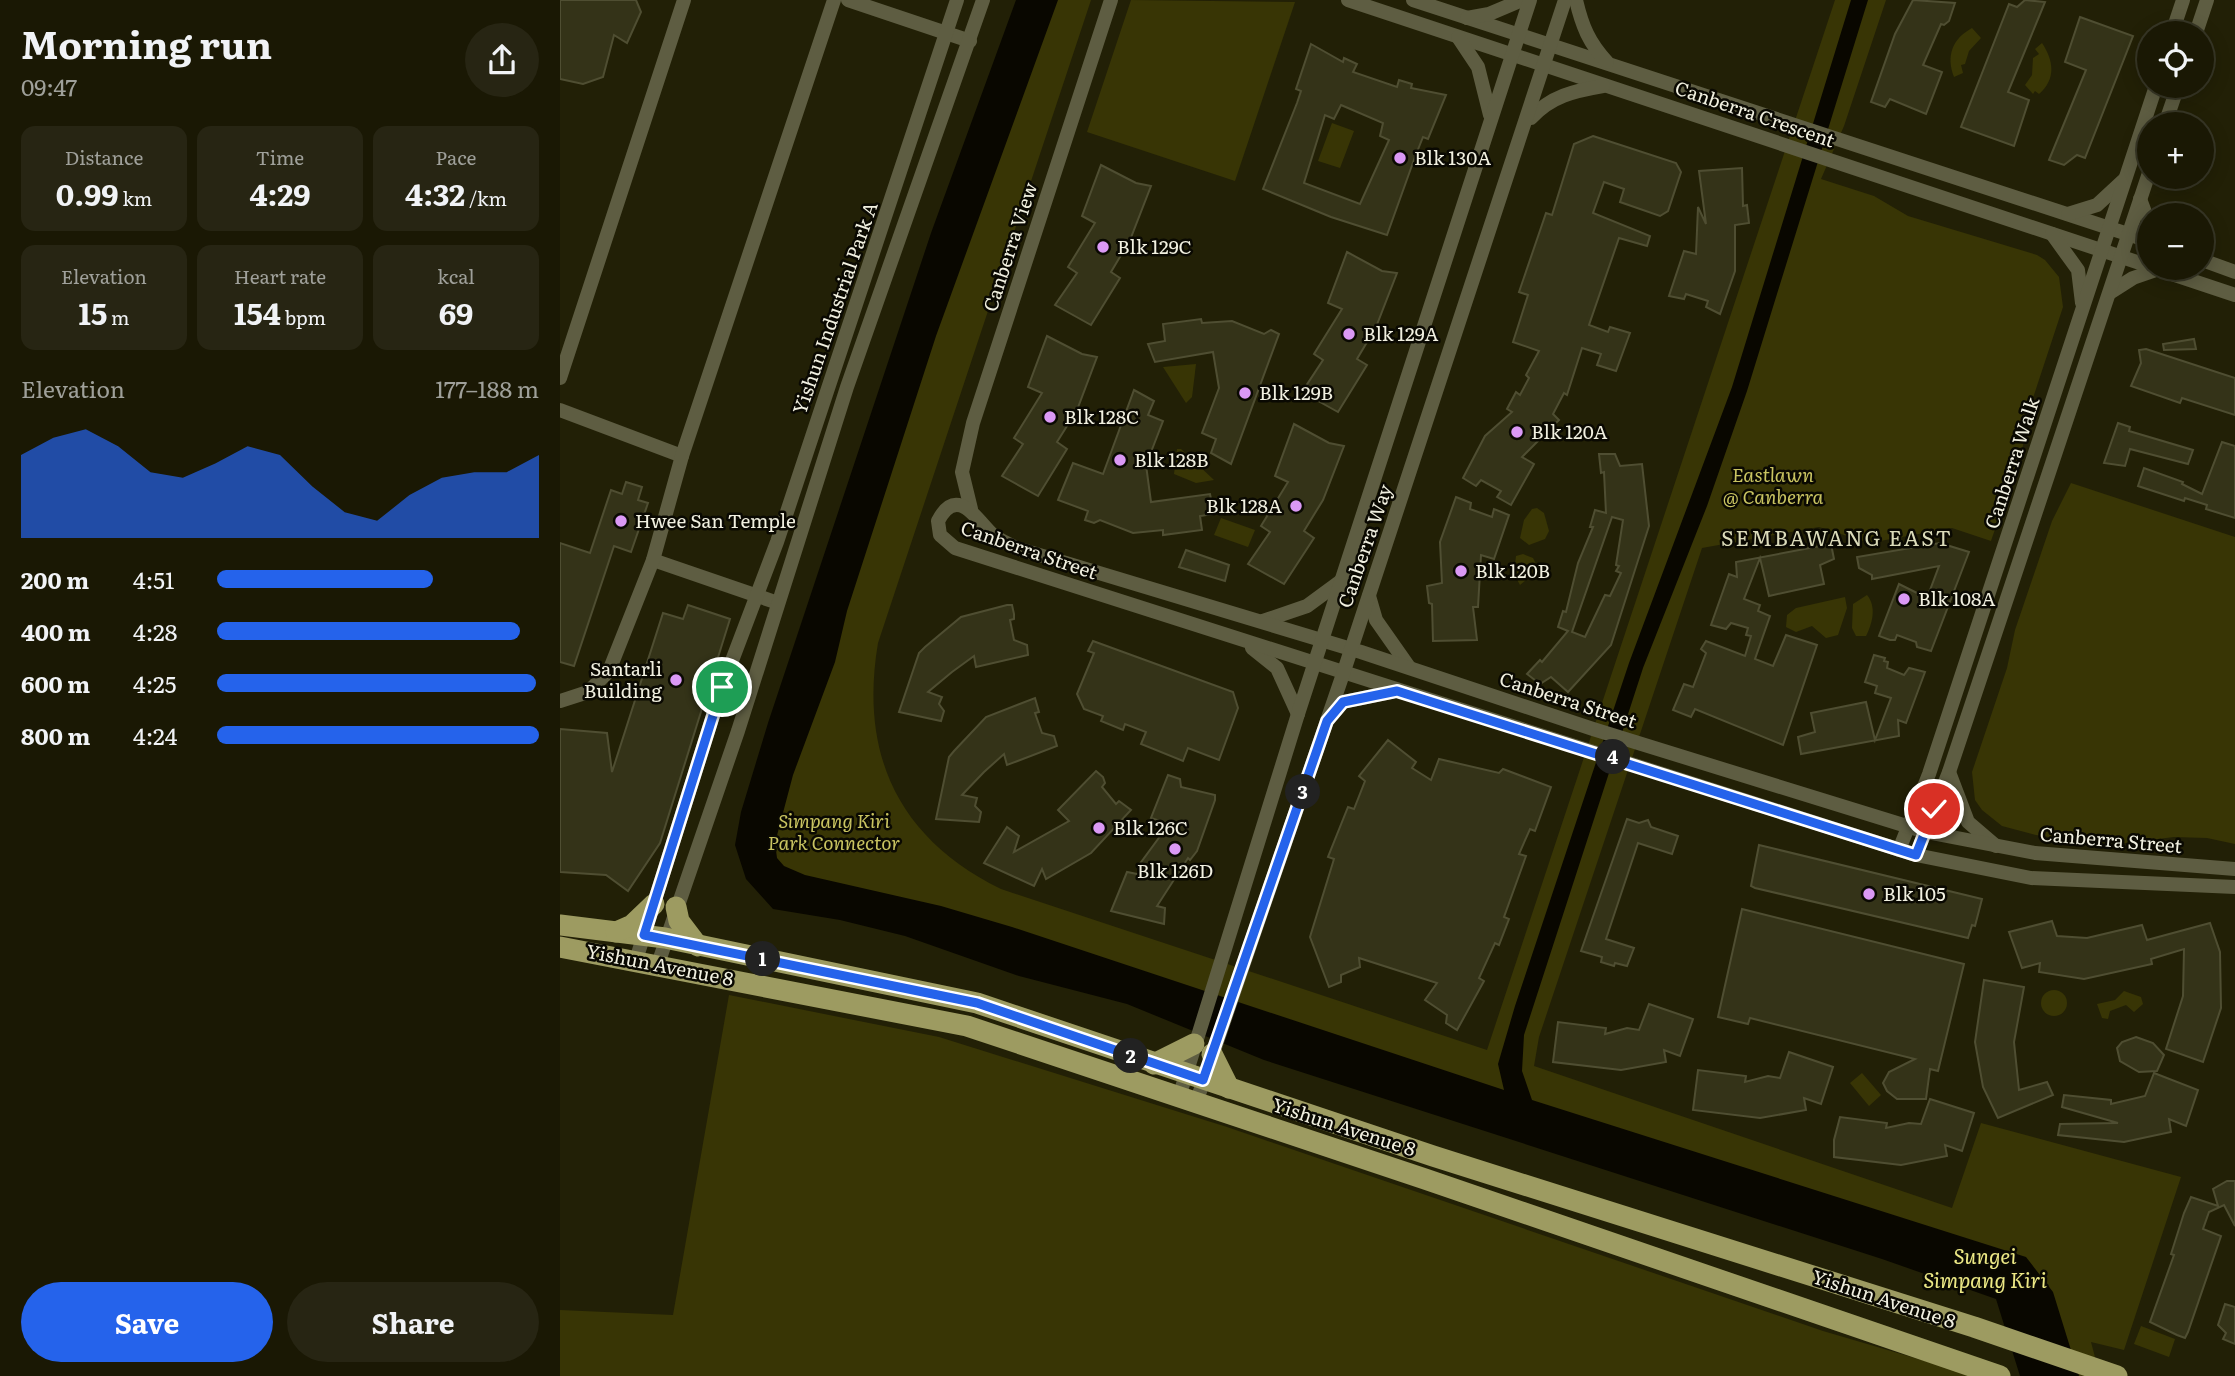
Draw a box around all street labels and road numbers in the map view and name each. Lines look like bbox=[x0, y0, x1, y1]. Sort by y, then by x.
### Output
street label: Canberra Crescent bbox=[1672, 73, 1839, 154]
street label: Canberra View bbox=[975, 178, 1043, 315]
street label: Yishun Industrial Park A bbox=[784, 198, 884, 418]
street label: Canberra Walk bbox=[1977, 393, 2046, 532]
street label: Canberra Way bbox=[1330, 480, 1398, 611]
street label: Canberra Street bbox=[957, 513, 1102, 586]
street label: Canberra Street bbox=[1496, 664, 1641, 735]
street label: Canberra Street bbox=[2039, 819, 2184, 859]
street label: Yishun Avenue 8 bbox=[584, 936, 736, 992]
street label: Yishun Avenue 8 bbox=[1269, 1090, 1420, 1162]
street label: Yishun Avenue 8 bbox=[1809, 1262, 1960, 1334]

